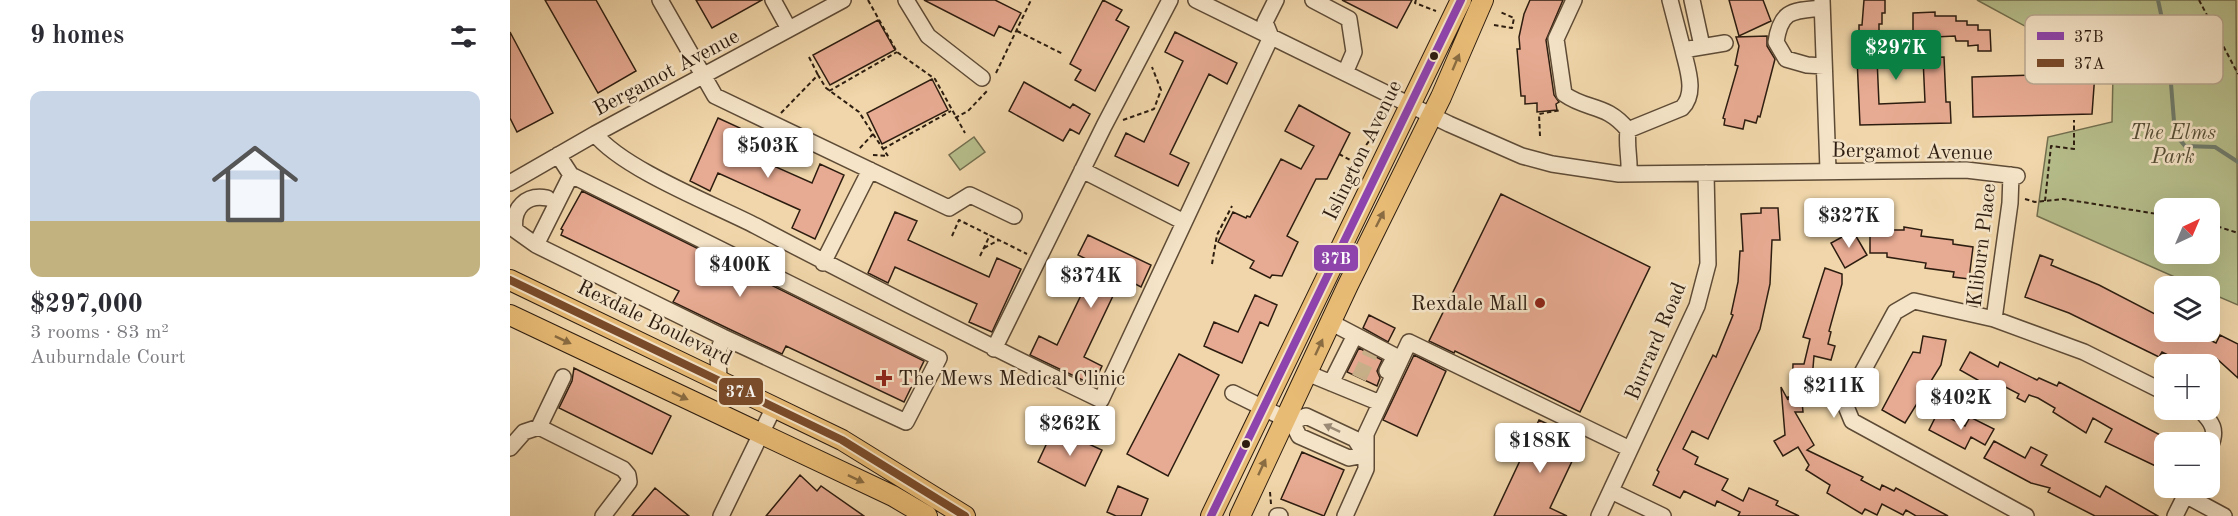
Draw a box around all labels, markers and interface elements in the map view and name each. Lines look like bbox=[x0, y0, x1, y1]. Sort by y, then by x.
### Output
legend bbox=[2025, 15, 2223, 84]
icon: filters bbox=[447, 20, 480, 53]
text: 9 homes bbox=[30, 23, 124, 49]
street label: Bergamot Avenue bbox=[590, 26, 743, 121]
pin: $297K bbox=[1854, 30, 1938, 81]
text: 37B bbox=[2074, 30, 2104, 46]
text: $297K bbox=[1865, 39, 1927, 59]
unlabelled marker bbox=[1428, 50, 1440, 62]
one-way arrow bbox=[1452, 53, 1461, 71]
text: 37A bbox=[2074, 57, 2105, 73]
street label: Islington Avenue bbox=[1320, 77, 1406, 224]
park label: The Elms Park bbox=[2130, 123, 2216, 168]
pin: $503K bbox=[726, 128, 810, 179]
icon: home bbox=[201, 130, 309, 238]
text: $503K bbox=[737, 137, 799, 157]
street label: Bergamot Avenue bbox=[1831, 141, 1993, 164]
street label: Kliburn Place bbox=[1965, 182, 2000, 308]
pin: $327K bbox=[1807, 198, 1891, 249]
north arrow bbox=[2154, 198, 2220, 264]
map controls bbox=[2154, 198, 2220, 498]
text: $327K bbox=[1818, 207, 1880, 227]
one-way arrow bbox=[1375, 210, 1385, 228]
line badge: 37B bbox=[1313, 244, 1359, 272]
pin: $400K bbox=[698, 247, 782, 298]
text: 37B bbox=[1321, 252, 1351, 268]
text: $400K bbox=[709, 256, 771, 276]
pin: $374K bbox=[1049, 258, 1133, 309]
text: $374K bbox=[1060, 267, 1122, 287]
button: layers bbox=[2154, 276, 2220, 342]
street label: Rexdale Boulevard bbox=[574, 277, 735, 370]
street label: Burrard Road bbox=[1622, 280, 1691, 403]
text: $297,000 bbox=[30, 292, 143, 318]
place label: Rexdale Mall bbox=[1411, 294, 1528, 315]
marker: Rexdale Mall bbox=[1533, 296, 1547, 310]
text: 3 rooms · 83 m² bbox=[30, 323, 169, 343]
one-way arrow bbox=[554, 336, 571, 345]
one-way arrow bbox=[1314, 338, 1323, 355]
text: Auburndale Court bbox=[30, 348, 186, 368]
button: + bbox=[2154, 354, 2220, 420]
pin: $211K bbox=[1792, 368, 1876, 419]
marker: The Mews Medical Clinic bbox=[875, 369, 893, 387]
place label: The Mews Medical Clinic bbox=[898, 369, 1125, 390]
line badge: 37A bbox=[718, 377, 764, 406]
text: $211K bbox=[1803, 377, 1865, 397]
pin: $402K bbox=[1919, 380, 2003, 431]
text: 37A bbox=[726, 385, 756, 401]
text: $402K bbox=[1930, 389, 1992, 409]
one-way arrow bbox=[671, 391, 688, 400]
pin: $262K bbox=[1028, 406, 1112, 457]
text: $262K bbox=[1039, 415, 1101, 435]
one-way arrow bbox=[1323, 423, 1341, 433]
pin: $188K bbox=[1498, 423, 1582, 474]
text: $188K bbox=[1509, 432, 1571, 452]
button: − bbox=[2154, 432, 2220, 498]
unlabelled marker bbox=[1240, 438, 1252, 450]
one-way arrow bbox=[1258, 459, 1267, 476]
one-way arrow bbox=[847, 474, 865, 484]

